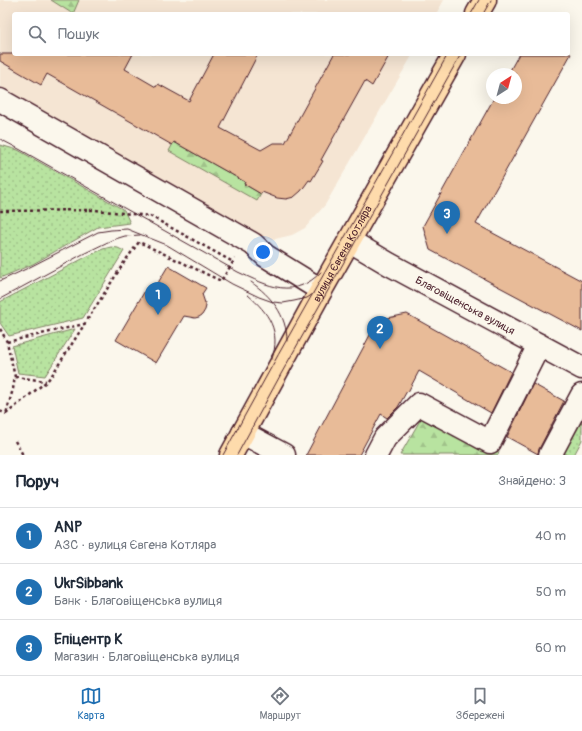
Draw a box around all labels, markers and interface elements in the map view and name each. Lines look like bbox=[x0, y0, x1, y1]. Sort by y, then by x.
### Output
search box bbox=[12, 12, 570, 56]
icon: search bbox=[26, 23, 48, 45]
text: Пошук bbox=[58, 25, 100, 44]
north arrow bbox=[486, 68, 522, 104]
pin: 3 bbox=[434, 201, 460, 234]
street label: вулиця Євгена Котляра bbox=[310, 203, 374, 304]
your location bbox=[253, 242, 273, 262]
street label: Благовіщенська вулиця bbox=[413, 273, 517, 337]
pin: 1 bbox=[145, 282, 171, 315]
pin: 2 bbox=[367, 316, 393, 349]
text: Поруч bbox=[16, 471, 59, 492]
text: Знайдено: 3 bbox=[498, 473, 566, 489]
text: ANP bbox=[54, 518, 82, 537]
text: 1 bbox=[26, 528, 32, 544]
text: 40 m bbox=[535, 528, 566, 544]
text: АЗС · вулиця Євгена Котляра bbox=[54, 537, 216, 553]
text: UkrSibbank bbox=[54, 574, 123, 593]
text: 2 bbox=[25, 584, 33, 600]
text: 50 m bbox=[536, 584, 566, 600]
text: Банк · Благовіщенська вулиця bbox=[54, 593, 222, 609]
text: Епіцентр К bbox=[54, 630, 123, 649]
text: 3 bbox=[25, 640, 33, 656]
text: 60 m bbox=[535, 640, 566, 656]
text: Магазин · Благовіщенська вулиця bbox=[54, 649, 239, 665]
tab: Карта bbox=[77, 685, 105, 722]
tab: Маршрут bbox=[259, 685, 301, 722]
tab: Збережені bbox=[456, 685, 505, 722]

